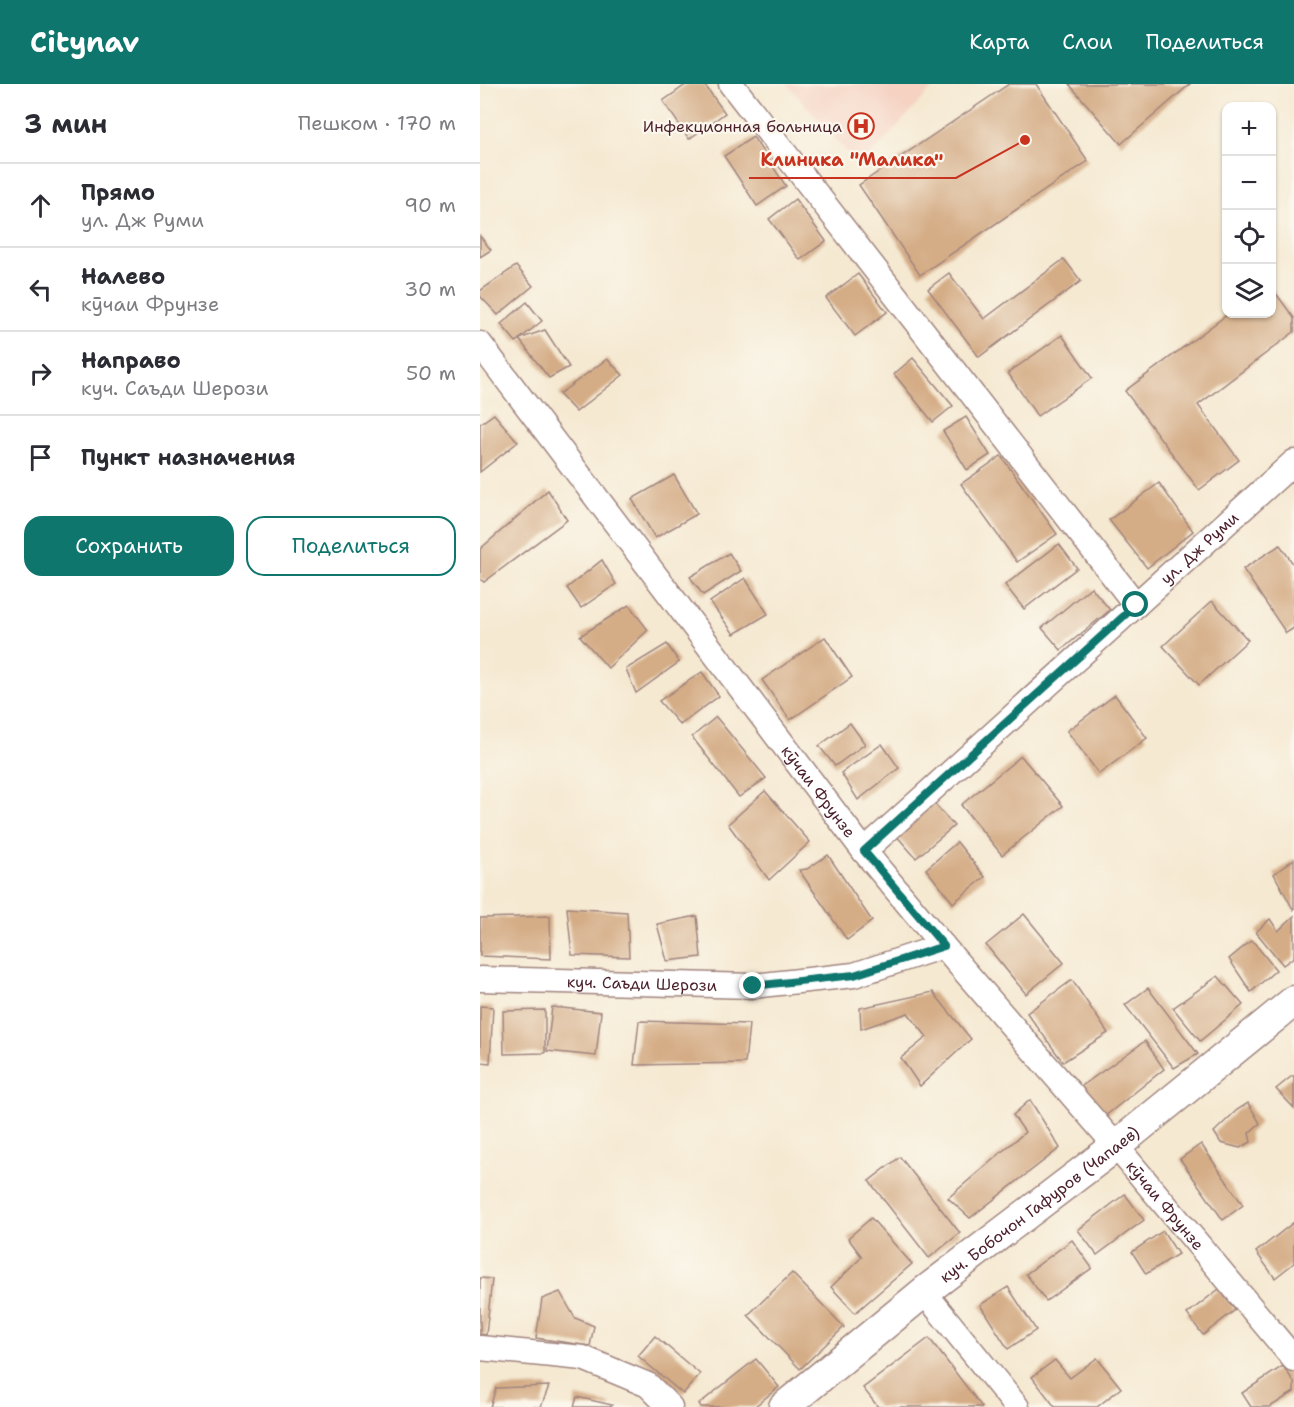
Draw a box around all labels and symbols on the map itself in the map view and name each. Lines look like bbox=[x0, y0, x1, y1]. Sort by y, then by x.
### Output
hospital icon: Инфекционная больница bbox=[846, 111, 876, 141]
place label: Инфекционная больница bbox=[643, 116, 842, 137]
callout: Клиника "Малика" bbox=[749, 142, 956, 178]
text: Клиника "Малика" bbox=[761, 148, 943, 172]
street label: ул. Дж Руми bbox=[1156, 507, 1243, 589]
route start bbox=[1122, 591, 1148, 617]
street label: кӯчаи Фрунзе bbox=[777, 741, 860, 842]
street label: куч. Саъди Шерози bbox=[567, 971, 717, 996]
route end bbox=[739, 972, 765, 998]
street label: куч. Бобочон Гафуров (Чапаев) bbox=[936, 1122, 1143, 1287]
street label: кӯчаи Фрунзе bbox=[1121, 1156, 1209, 1255]

